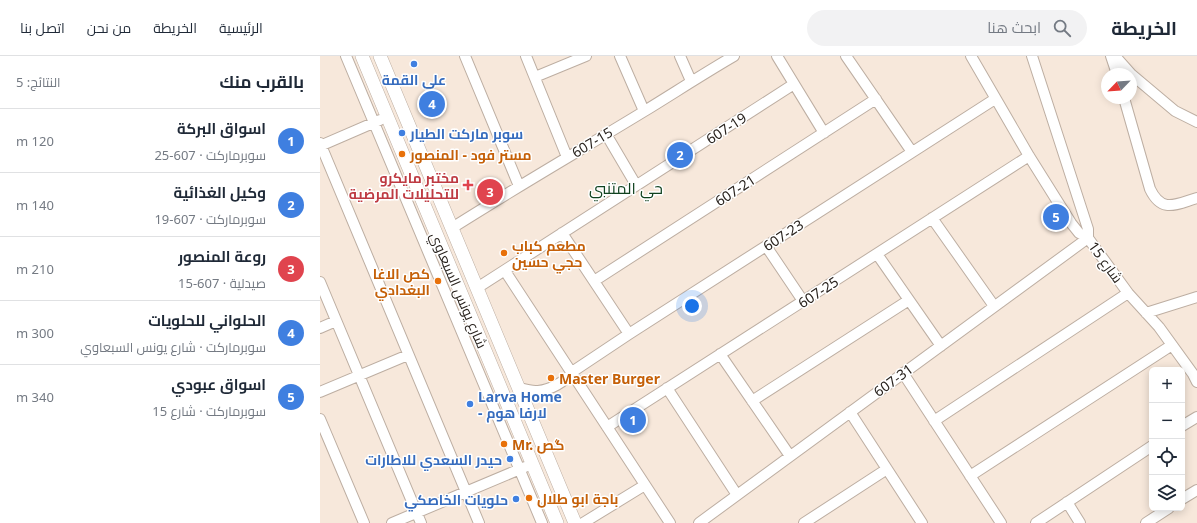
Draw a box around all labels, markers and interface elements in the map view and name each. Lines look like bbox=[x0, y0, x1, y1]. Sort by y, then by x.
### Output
search box bbox=[807, 10, 1087, 46]
text: الخريطة bbox=[1111, 15, 1177, 41]
text: ابحث هنا bbox=[987, 17, 1041, 37]
icon: search bbox=[1051, 17, 1073, 39]
text: اتصل بنا bbox=[20, 18, 65, 37]
text: من نحن bbox=[87, 18, 131, 37]
text: الخريطة bbox=[153, 18, 197, 37]
text: الرئيسية bbox=[219, 18, 263, 37]
marker: علي القمة bbox=[409, 59, 419, 69]
north arrow bbox=[1101, 68, 1137, 104]
text: بالقرب منك bbox=[219, 70, 304, 93]
place label: علي القمة bbox=[382, 70, 446, 92]
text: النتائج: 5 bbox=[16, 73, 61, 91]
pin: 4 bbox=[419, 89, 445, 119]
street label: 607-19 bbox=[702, 108, 750, 148]
text: اسواق البركة bbox=[177, 118, 266, 138]
street label: 607-15 bbox=[568, 122, 616, 162]
place label: سوبر ماركت الطيار bbox=[409, 124, 523, 143]
marker: سوبر ماركت الطيار bbox=[397, 128, 407, 138]
text: 120 m bbox=[16, 132, 54, 150]
text: 1 bbox=[287, 132, 295, 150]
pin: 2 bbox=[667, 140, 693, 170]
place label: مستر فود - المنصور bbox=[409, 145, 531, 164]
text: سوبرماركت · 607-25 bbox=[154, 146, 266, 164]
marker: مستر فود - المنصور bbox=[397, 149, 407, 159]
place label: مختبر مايكرو للتحليلات المرضية bbox=[349, 168, 459, 203]
street label: 607-21 bbox=[711, 170, 759, 210]
pin: 3 bbox=[477, 177, 503, 207]
district label: حي المتنبي bbox=[589, 177, 663, 202]
marker: مختبر مايكرو للتحليلات المرضية bbox=[462, 179, 474, 191]
text: وكيل الغذائية bbox=[174, 182, 266, 202]
text: 140 m bbox=[16, 196, 54, 214]
text: 2 bbox=[287, 196, 295, 214]
pin: 5 bbox=[1043, 202, 1069, 232]
text: سوبرماركت · 607-19 bbox=[154, 210, 266, 228]
street label: 607-23 bbox=[759, 215, 807, 255]
street label: شارع يونس السبعاوي bbox=[423, 229, 492, 352]
place label: مطعم كباب حجي حسين bbox=[512, 236, 586, 274]
street label: شارع 15 bbox=[1085, 237, 1127, 287]
text: روعة المنصور bbox=[178, 246, 266, 266]
marker: مطعم كباب حجي حسين bbox=[499, 248, 509, 258]
text: 210 m bbox=[16, 260, 54, 278]
text: 3 bbox=[287, 260, 295, 278]
place label: كص الاغا البغدادي bbox=[373, 264, 430, 301]
street label: 607-25 bbox=[794, 272, 842, 312]
text: صيدلية · 607-15 bbox=[178, 274, 266, 292]
marker: كص الاغا البغدادي bbox=[433, 276, 443, 286]
your location bbox=[682, 296, 702, 316]
text: الحلواني للحلويات bbox=[148, 310, 266, 330]
text: 300 m bbox=[16, 324, 54, 342]
text: 4 bbox=[287, 324, 295, 342]
text: سوبرماركت · شارع يونس السبعاوي bbox=[80, 338, 266, 356]
street label: 607-31 bbox=[869, 359, 917, 401]
map controls bbox=[1149, 367, 1185, 511]
button: + bbox=[1149, 367, 1185, 403]
place label: Master Burger bbox=[559, 369, 661, 388]
marker: Master Burger bbox=[546, 373, 556, 383]
text: اسواق عبودي bbox=[171, 374, 266, 394]
place label: Larva Home - لارفا هوم bbox=[478, 387, 562, 423]
text: 340 m bbox=[16, 388, 54, 406]
text: 5 bbox=[287, 388, 295, 406]
marker: Larva Home - لارفا هوم bbox=[465, 399, 475, 409]
text: سوبرماركت · شارع 15 bbox=[152, 402, 266, 420]
button: − bbox=[1149, 403, 1185, 439]
pin: 1 bbox=[620, 405, 646, 435]
place label: Mr. گص bbox=[512, 435, 565, 454]
marker: Mr. گص bbox=[499, 439, 509, 449]
button: locate bbox=[1149, 439, 1185, 475]
place label: حيدر السعدي للاطارات bbox=[365, 450, 502, 471]
marker: حيدر السعدي للاطارات bbox=[505, 454, 515, 464]
button: layers bbox=[1149, 475, 1185, 511]
place label: باجة ابو طلال bbox=[537, 489, 618, 508]
place label: حلويات الخاصكي bbox=[404, 490, 508, 512]
marker: باجة ابو طلال bbox=[524, 493, 534, 503]
marker: حلويات الخاصكي bbox=[511, 494, 521, 504]

